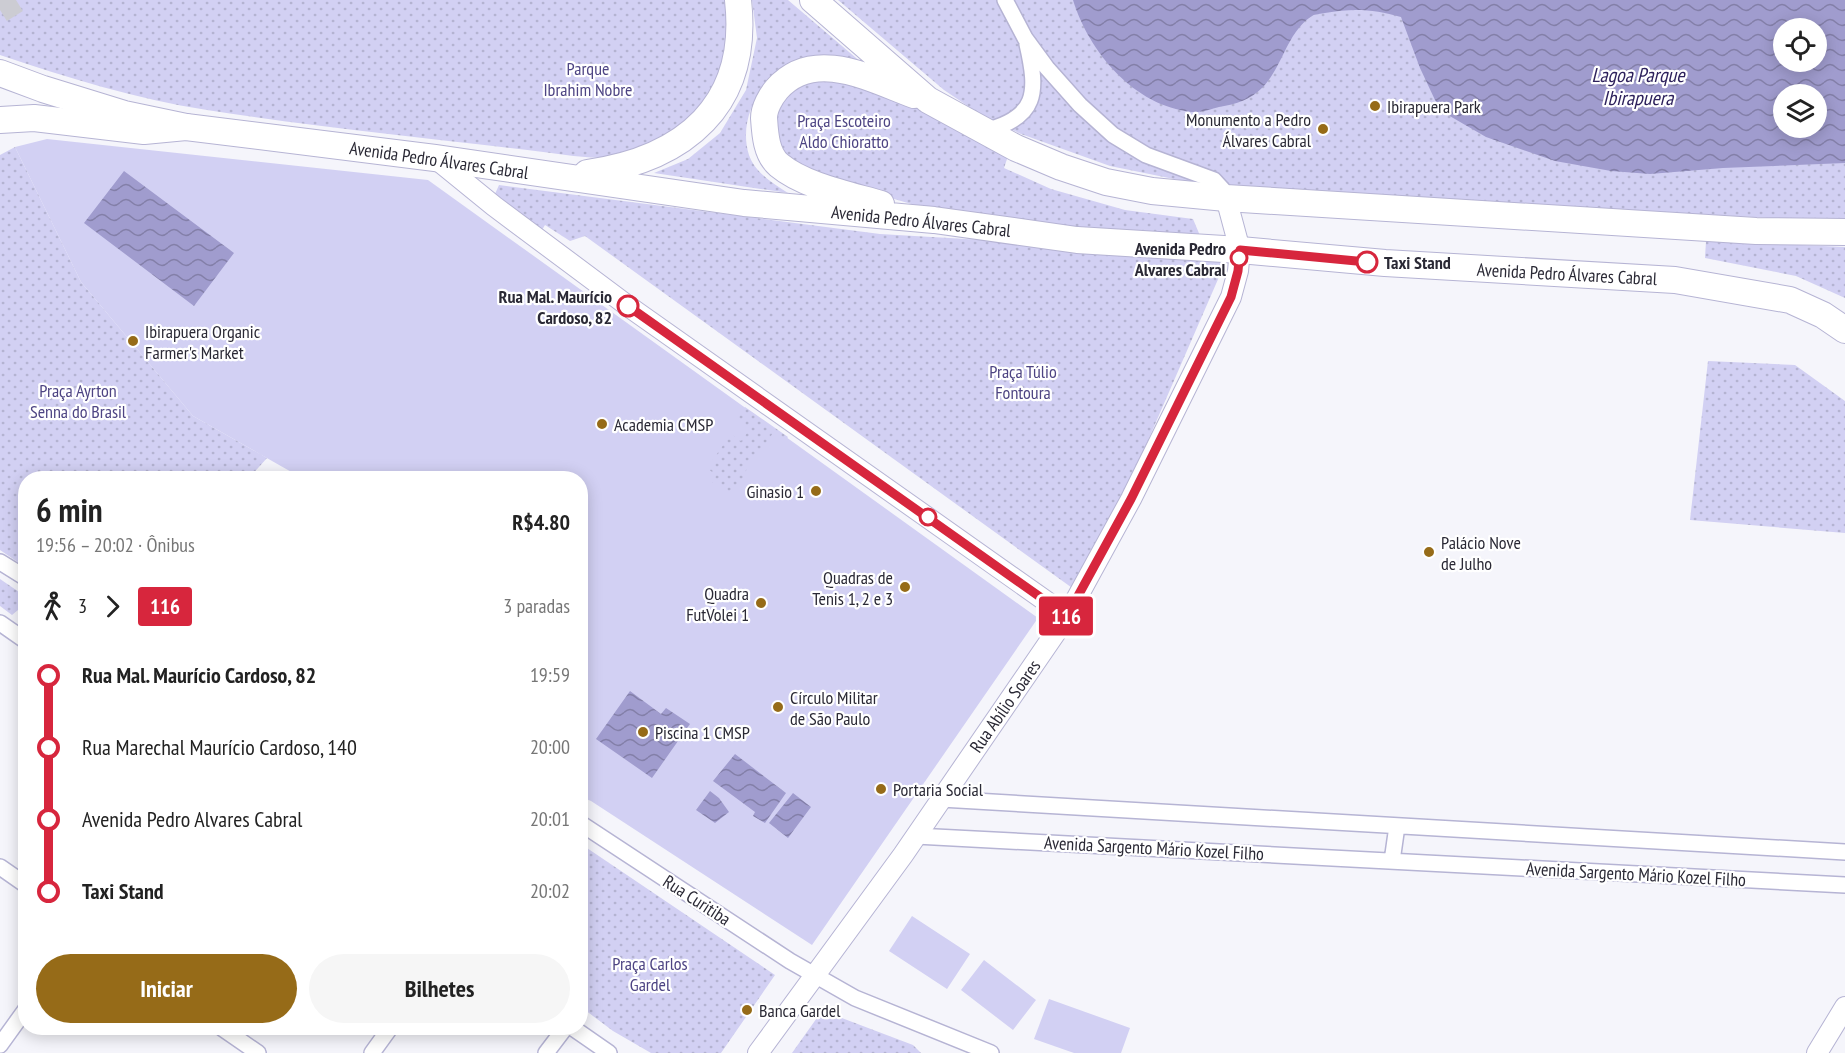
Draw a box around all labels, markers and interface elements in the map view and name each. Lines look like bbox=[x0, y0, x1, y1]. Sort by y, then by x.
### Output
map controls bbox=[1773, 18, 1827, 138]
button: locate bbox=[1773, 18, 1827, 72]
park label: Parque Ibrahim Nobre bbox=[543, 57, 633, 101]
water label: Lagoa Parque Ibirapuera bbox=[1591, 62, 1686, 111]
button: layers bbox=[1773, 84, 1827, 138]
place label: Ibirapuera Park bbox=[1387, 95, 1481, 118]
marker: Ibirapuera Park bbox=[1368, 99, 1382, 113]
place label: Monumento a Pedro Álvares Cabral bbox=[1186, 108, 1312, 152]
park label: Praça Escoteiro Aldo Chioratto bbox=[797, 109, 891, 153]
marker: Monumento a Pedro Álvares Cabral bbox=[1316, 122, 1330, 136]
street label: Avenida Pedro Álvares Cabral bbox=[348, 136, 531, 184]
street label: Avenida Pedro Álvares Cabral bbox=[830, 200, 1013, 242]
place label: Avenida Pedro Alvares Cabral bbox=[1134, 237, 1227, 281]
marker: Avenida Pedro Alvares Cabral bbox=[1230, 249, 1248, 267]
marker: Taxi Stand bbox=[1356, 251, 1378, 273]
place label: Taxi Stand bbox=[1384, 251, 1451, 274]
street label: Avenida Pedro Álvares Cabral bbox=[1476, 258, 1658, 290]
place label: Rua Mal. Maurício Cardoso, 82 bbox=[499, 285, 612, 329]
marker: Rua Mal. Maurício Cardoso, 82 bbox=[617, 295, 639, 317]
place label: Ibirapuera Organic Farmer's Market bbox=[145, 320, 261, 364]
marker: Ibirapuera Organic Farmer's Market bbox=[126, 334, 140, 348]
park label: Praça Túlio Fontoura bbox=[989, 360, 1057, 404]
park label: Praça Ayrton Senna do Brasil bbox=[30, 379, 127, 423]
place label: Academia CMSP bbox=[614, 413, 713, 436]
marker: Academia CMSP bbox=[595, 417, 609, 431]
place label: Ginasio 1 bbox=[746, 480, 804, 503]
marker: Ginasio 1 bbox=[809, 484, 823, 498]
text: 6 min bbox=[36, 488, 103, 531]
text: R$4.80 bbox=[512, 508, 570, 536]
unlabelled marker bbox=[919, 508, 937, 526]
place label: Palácio Nove de Julho bbox=[1441, 531, 1521, 575]
text: 19:56 – 20:02 · Ônibus bbox=[36, 532, 195, 558]
marker: Palácio Nove de Julho bbox=[1422, 545, 1436, 559]
place label: Quadras de Tenis 1, 2 e 3 bbox=[812, 566, 893, 610]
marker: Quadras de Tenis 1, 2 e 3 bbox=[898, 580, 912, 594]
place label: Quadra FutVolei 1 bbox=[686, 582, 749, 626]
icon: walk bbox=[36, 590, 69, 623]
icon: forward bbox=[96, 590, 129, 623]
text: 3 bbox=[78, 593, 87, 619]
text: 116 bbox=[150, 593, 180, 620]
text: 3 paradas bbox=[503, 593, 570, 619]
marker: Quadra FutVolei 1 bbox=[754, 596, 768, 610]
line badge: 116 bbox=[1032, 596, 1100, 636]
text: 116 bbox=[1051, 603, 1081, 630]
street label: Rua Abílio Soares bbox=[965, 655, 1045, 757]
text: Rua Mal. Maurício Cardoso, 82 bbox=[82, 661, 316, 689]
text: 19:59 bbox=[530, 662, 570, 688]
place label: Círculo Militar de São Paulo bbox=[790, 686, 878, 730]
marker: Círculo Militar de São Paulo bbox=[771, 700, 785, 714]
place label: Piscina 1 CMSP bbox=[655, 721, 750, 744]
marker: Piscina 1 CMSP bbox=[636, 725, 650, 739]
text: Rua Marechal Maurício Cardoso, 140 bbox=[82, 733, 357, 761]
text: 20:00 bbox=[530, 734, 570, 760]
place label: Portaria Social bbox=[893, 778, 984, 801]
marker: Portaria Social bbox=[874, 782, 888, 796]
text: Avenida Pedro Alvares Cabral bbox=[82, 805, 302, 833]
text: 20:01 bbox=[530, 806, 570, 832]
street label: Avenida Sargento Mário Kozel Filho bbox=[1043, 831, 1265, 865]
street label: Avenida Sargento Mário Kozel Filho bbox=[1525, 857, 1747, 891]
street label: Rua Curitiba bbox=[659, 870, 735, 930]
text: Taxi Stand bbox=[82, 877, 164, 905]
text: 20:02 bbox=[530, 878, 570, 904]
park label: Praça Carlos Gardel bbox=[612, 952, 688, 996]
button: Iniciar bbox=[36, 954, 297, 1023]
button: Bilhetes bbox=[309, 954, 570, 1023]
place label: Banca Gardel bbox=[759, 999, 841, 1022]
marker: Banca Gardel bbox=[740, 1003, 754, 1017]

